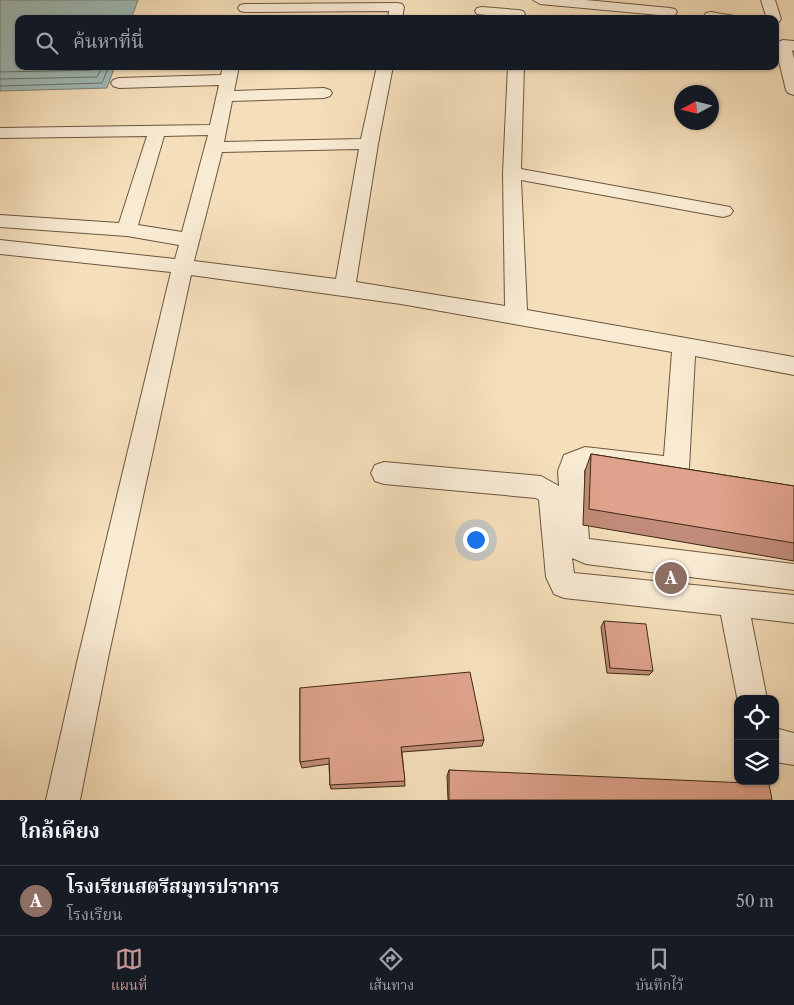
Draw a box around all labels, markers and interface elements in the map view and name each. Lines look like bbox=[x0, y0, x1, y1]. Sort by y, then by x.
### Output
search box bbox=[15, 15, 779, 70]
icon: search bbox=[33, 29, 61, 57]
text: ค้นหาที่นี่ bbox=[73, 30, 144, 53]
north arrow bbox=[674, 85, 719, 130]
your location bbox=[463, 527, 489, 553]
pin: A bbox=[655, 559, 687, 597]
map controls bbox=[734, 695, 779, 785]
button: locate bbox=[734, 695, 779, 740]
button: layers bbox=[734, 740, 779, 785]
text: ใกล้เคียง bbox=[20, 818, 100, 843]
text: โรงเรียนสตรีสมุทรปราการ bbox=[67, 875, 279, 898]
text: A bbox=[30, 891, 42, 911]
text: 50 m bbox=[736, 891, 774, 911]
text: โรงเรียน bbox=[67, 904, 123, 924]
tab: แผนที่ bbox=[111, 945, 147, 997]
tab: เส้นทาง bbox=[369, 945, 414, 997]
tab: บันทึกไว้ bbox=[636, 945, 683, 997]

